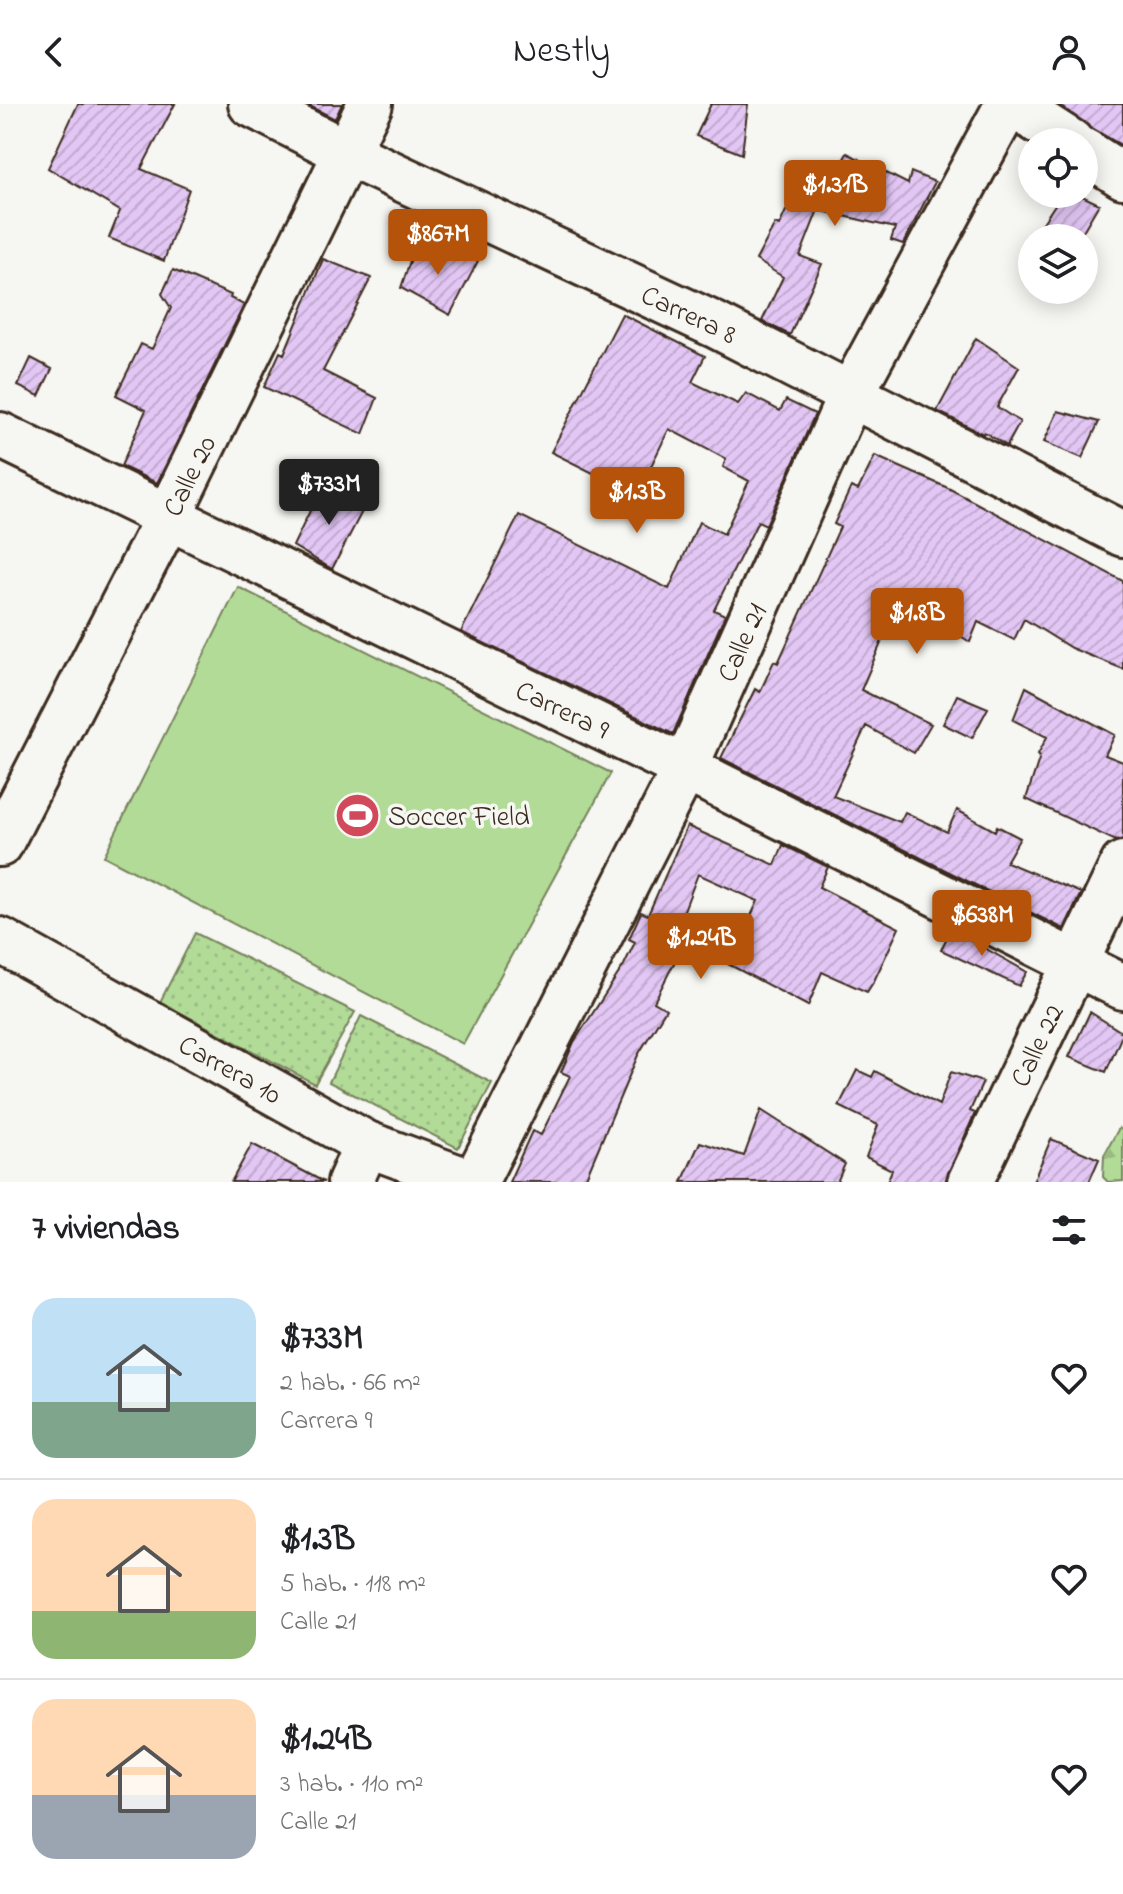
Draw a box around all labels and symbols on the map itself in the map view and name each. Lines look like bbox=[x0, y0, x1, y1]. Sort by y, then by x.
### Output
pin: $1.31B bbox=[770, 160, 900, 228]
pin: $867M bbox=[382, 209, 494, 277]
street label: Carrera 8 bbox=[633, 276, 743, 357]
street label: Calle 20 bbox=[154, 429, 229, 524]
pin: $733M bbox=[273, 459, 385, 527]
pin: $1.3B bbox=[581, 467, 693, 535]
pin: $1.8B bbox=[861, 588, 973, 656]
street label: Calle 21 bbox=[709, 597, 780, 689]
street label: Carrera 9 bbox=[508, 672, 616, 752]
sports icon: Soccer Field bbox=[333, 791, 381, 839]
place label: Soccer Field bbox=[388, 798, 530, 839]
pin: $638M bbox=[926, 890, 1038, 958]
pin: $1.24B bbox=[636, 913, 766, 981]
street label: Calle 22 bbox=[1002, 998, 1076, 1095]
street label: Carrera 10 bbox=[170, 1026, 288, 1117]

